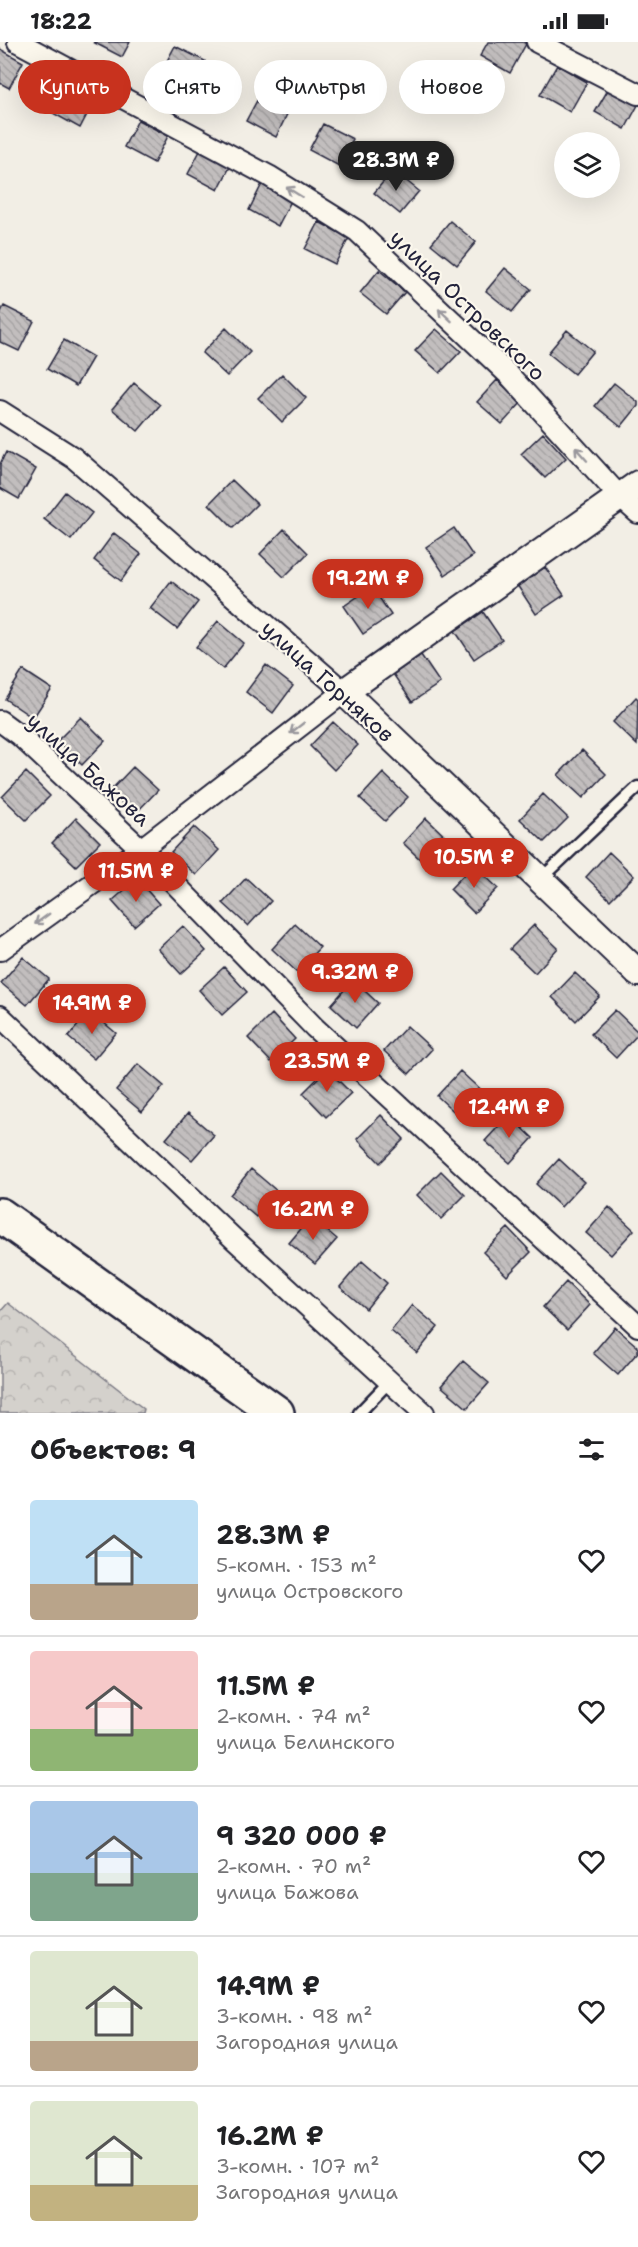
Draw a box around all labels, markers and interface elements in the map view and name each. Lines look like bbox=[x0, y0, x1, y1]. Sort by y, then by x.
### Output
text: 18:22 bbox=[30, 7, 92, 36]
chip: Купить bbox=[18, 60, 131, 114]
chip: Снять bbox=[143, 60, 242, 114]
chip: Фильтры bbox=[254, 60, 387, 114]
chip: Новое bbox=[399, 60, 505, 114]
map controls bbox=[554, 132, 620, 198]
button: layers bbox=[554, 132, 620, 198]
pin: 28.3M ₽ bbox=[341, 141, 451, 192]
text: 28.3M ₽ bbox=[352, 147, 440, 173]
one-way arrow bbox=[286, 186, 303, 199]
street label: улица Островского bbox=[383, 223, 552, 387]
one-way arrow bbox=[438, 308, 453, 322]
one-way arrow bbox=[574, 447, 588, 462]
pin: 19.2M ₽ bbox=[313, 559, 423, 610]
text: 19.2M ₽ bbox=[326, 565, 410, 591]
street label: улица Горняков bbox=[255, 614, 400, 749]
street label: улица Бажова bbox=[21, 706, 157, 833]
one-way arrow bbox=[290, 722, 306, 734]
pin: 10.5M ₽ bbox=[419, 838, 529, 889]
text: 10.5M ₽ bbox=[434, 844, 514, 870]
pin: 11.5M ₽ bbox=[81, 852, 191, 903]
text: 11.5M ₽ bbox=[98, 858, 174, 884]
one-way arrow bbox=[35, 913, 51, 925]
pin: 9.32M ₽ bbox=[300, 953, 410, 1004]
text: 9.32M ₽ bbox=[311, 959, 399, 985]
pin: 14.9M ₽ bbox=[37, 984, 147, 1035]
text: 14.9M ₽ bbox=[52, 990, 132, 1016]
pin: 23.5M ₽ bbox=[272, 1042, 382, 1093]
text: 23.5M ₽ bbox=[284, 1048, 370, 1074]
pin: 12.4M ₽ bbox=[454, 1088, 564, 1139]
text: 12.4M ₽ bbox=[468, 1094, 550, 1120]
pin: 16.2M ₽ bbox=[258, 1190, 368, 1241]
text: 16.2M ₽ bbox=[271, 1196, 355, 1222]
text: Объектов: 9 bbox=[30, 1432, 196, 1467]
icon: filters bbox=[575, 1433, 608, 1466]
text: 28.3M ₽ bbox=[216, 1517, 331, 1552]
icon: home bbox=[78, 1524, 150, 1596]
icon: heart bbox=[575, 1544, 608, 1577]
text: 5-комн. · 153 m² bbox=[216, 1552, 377, 1578]
text: улица Островского bbox=[216, 1578, 403, 1604]
text: 11.5M ₽ bbox=[216, 1668, 315, 1703]
icon: home bbox=[78, 1675, 150, 1747]
icon: heart bbox=[575, 1695, 608, 1728]
text: 2-комн. · 74 m² bbox=[216, 1703, 371, 1729]
text: улица Белинского bbox=[216, 1729, 395, 1755]
text: 9 320 000 ₽ bbox=[216, 1818, 387, 1853]
icon: home bbox=[78, 1825, 150, 1897]
icon: heart bbox=[575, 1845, 608, 1878]
text: 2-комн. · 70 m² bbox=[216, 1853, 371, 1879]
text: улица Бажова bbox=[216, 1879, 359, 1905]
text: 14.9M ₽ bbox=[216, 1968, 320, 2003]
icon: home bbox=[78, 1975, 150, 2047]
icon: heart bbox=[575, 1995, 608, 2028]
text: 3-комн. · 98 m² bbox=[216, 2003, 373, 2029]
text: Загородная улица bbox=[216, 2029, 398, 2055]
text: 16.2M ₽ bbox=[216, 2118, 324, 2153]
icon: home bbox=[78, 2125, 150, 2197]
icon: heart bbox=[575, 2145, 608, 2178]
text: 3-комн. · 107 m² bbox=[216, 2153, 380, 2179]
text: Загородная улица bbox=[216, 2179, 398, 2205]

